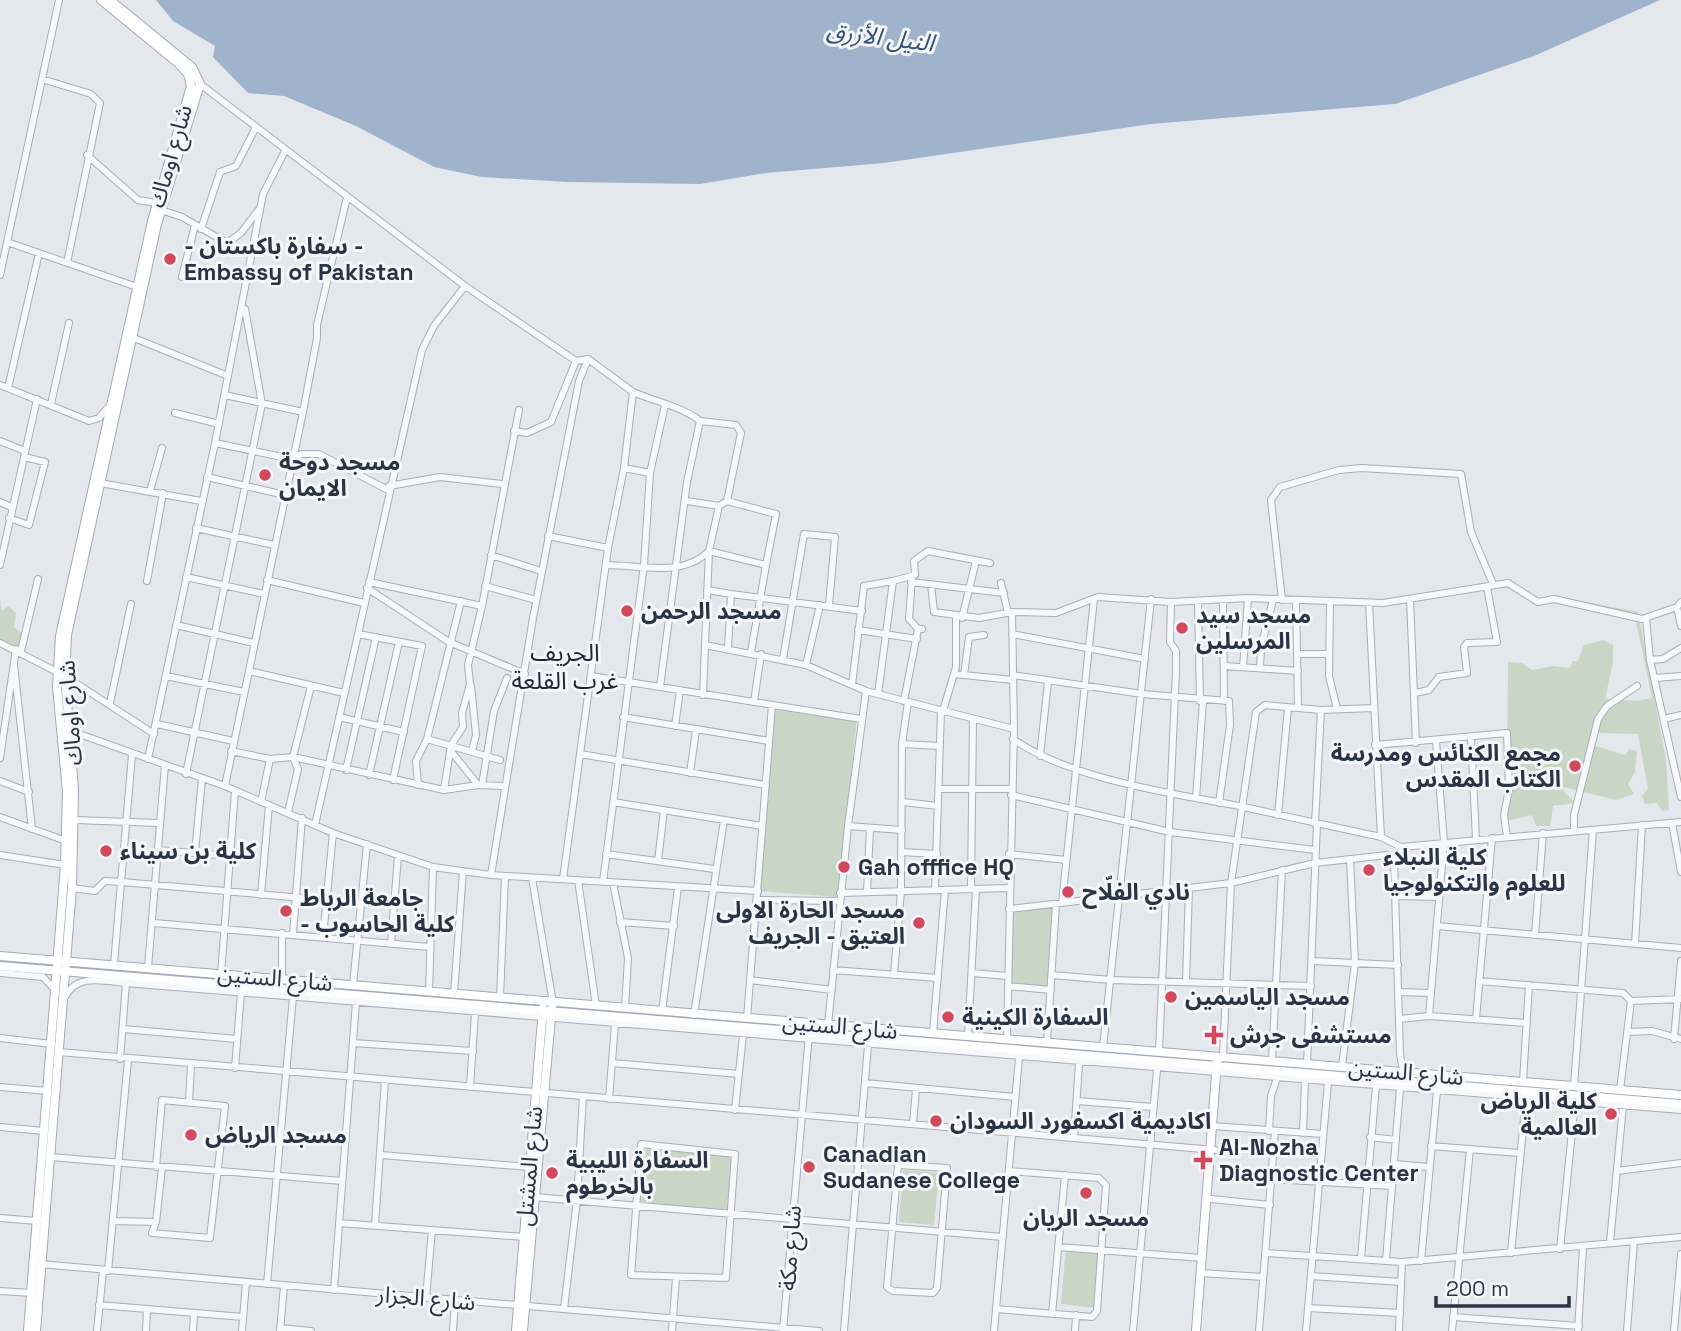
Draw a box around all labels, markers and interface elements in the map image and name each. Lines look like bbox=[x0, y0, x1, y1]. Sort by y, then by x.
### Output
water label: النيل الأزرق bbox=[825, 15, 938, 59]
street label: شارع اوماك bbox=[141, 101, 201, 211]
place label: - سفارة باكستان - Embassy of Pakistan bbox=[184, 231, 414, 287]
marker: - سفارة باكستان - Embassy of Pakistan bbox=[162, 251, 178, 267]
place label: مسجد دوحة الايمان bbox=[279, 447, 400, 503]
marker: مسجد دوحة الايمان bbox=[257, 467, 273, 483]
place label: مسجد الرحمن bbox=[641, 596, 782, 626]
place label: مسجد سيد المرسلين bbox=[1196, 600, 1311, 656]
marker: مسجد الرحمن bbox=[619, 603, 635, 619]
marker: مسجد سيد المرسلين bbox=[1174, 620, 1190, 636]
district label: الجريف غرب القلعة bbox=[512, 637, 618, 696]
street label: شارع اوماك bbox=[51, 659, 91, 767]
place label: مجمع الكنائس ومدرسة الكتاب المقدس bbox=[1331, 738, 1561, 794]
marker: مجمع الكنائس ومدرسة الكتاب المقدس bbox=[1567, 758, 1583, 774]
place label: كلية بن سيناء bbox=[120, 836, 257, 866]
place label: كلية النبلاء للعلوم والتكنولوجيا bbox=[1383, 842, 1565, 901]
marker: كلية بن سيناء bbox=[98, 843, 114, 859]
place label: Gah offfice HQ bbox=[858, 852, 1014, 882]
marker: Gah offfice HQ bbox=[836, 859, 852, 875]
marker: كلية النبلاء للعلوم والتكنولوجيا bbox=[1361, 862, 1377, 878]
place label: نادي الفلّاح bbox=[1082, 875, 1190, 910]
place label: جامعة الرباط - كلية الحاسوب bbox=[300, 883, 455, 939]
marker: نادي الفلّاح bbox=[1060, 884, 1076, 900]
place label: مسجد الحارة الاولى العتيق - الجريف bbox=[716, 895, 905, 951]
marker: جامعة الرباط - كلية الحاسوب bbox=[278, 903, 294, 919]
marker: مسجد الحارة الاولى العتيق - الجريف bbox=[911, 915, 927, 931]
street label: شارع الستين bbox=[216, 958, 334, 1000]
place label: مسجد الياسمين bbox=[1185, 982, 1350, 1012]
marker: مسجد الياسمين bbox=[1163, 989, 1179, 1005]
place label: السفارة الكينية bbox=[962, 1002, 1108, 1032]
street label: شارع الستين bbox=[781, 1006, 899, 1048]
marker: السفارة الكينية bbox=[940, 1009, 956, 1025]
place label: مستشفى جرش bbox=[1230, 1020, 1392, 1050]
marker: مستشفى جرش bbox=[1204, 1025, 1224, 1045]
street label: شارع الستين bbox=[1347, 1052, 1465, 1094]
place label: كلية الرباض العالمية bbox=[1481, 1086, 1598, 1142]
street label: شارع المشتل bbox=[509, 1105, 551, 1227]
place label: اكاديمية اكسفورد السودان bbox=[950, 1106, 1211, 1136]
marker: كلية الرباض العالمية bbox=[1603, 1106, 1619, 1122]
marker: اكاديمية اكسفورد السودان bbox=[928, 1113, 944, 1129]
place label: مسجد الرياض bbox=[205, 1120, 347, 1150]
marker: مسجد الرياض bbox=[183, 1127, 199, 1143]
place label: Al-Nozha Diagnostic Center bbox=[1219, 1132, 1419, 1188]
place label: Canadian Sudanese College bbox=[823, 1139, 1020, 1195]
place label: السفارة الليبية بالخرطوم bbox=[566, 1145, 709, 1204]
marker: Al-Nozha Diagnostic Center bbox=[1193, 1150, 1213, 1170]
marker: Canadian Sudanese College bbox=[801, 1159, 817, 1175]
marker: السفارة الليبية بالخرطوم bbox=[544, 1165, 560, 1181]
marker: مسجد الريان bbox=[1078, 1185, 1094, 1201]
place label: مسجد الريان bbox=[1023, 1203, 1149, 1233]
street label: شارع مكة bbox=[772, 1204, 810, 1292]
scale bar bbox=[1436, 1264, 1569, 1308]
text: 200 m bbox=[1446, 1275, 1509, 1302]
street label: شارع الجزار bbox=[374, 1279, 477, 1319]

